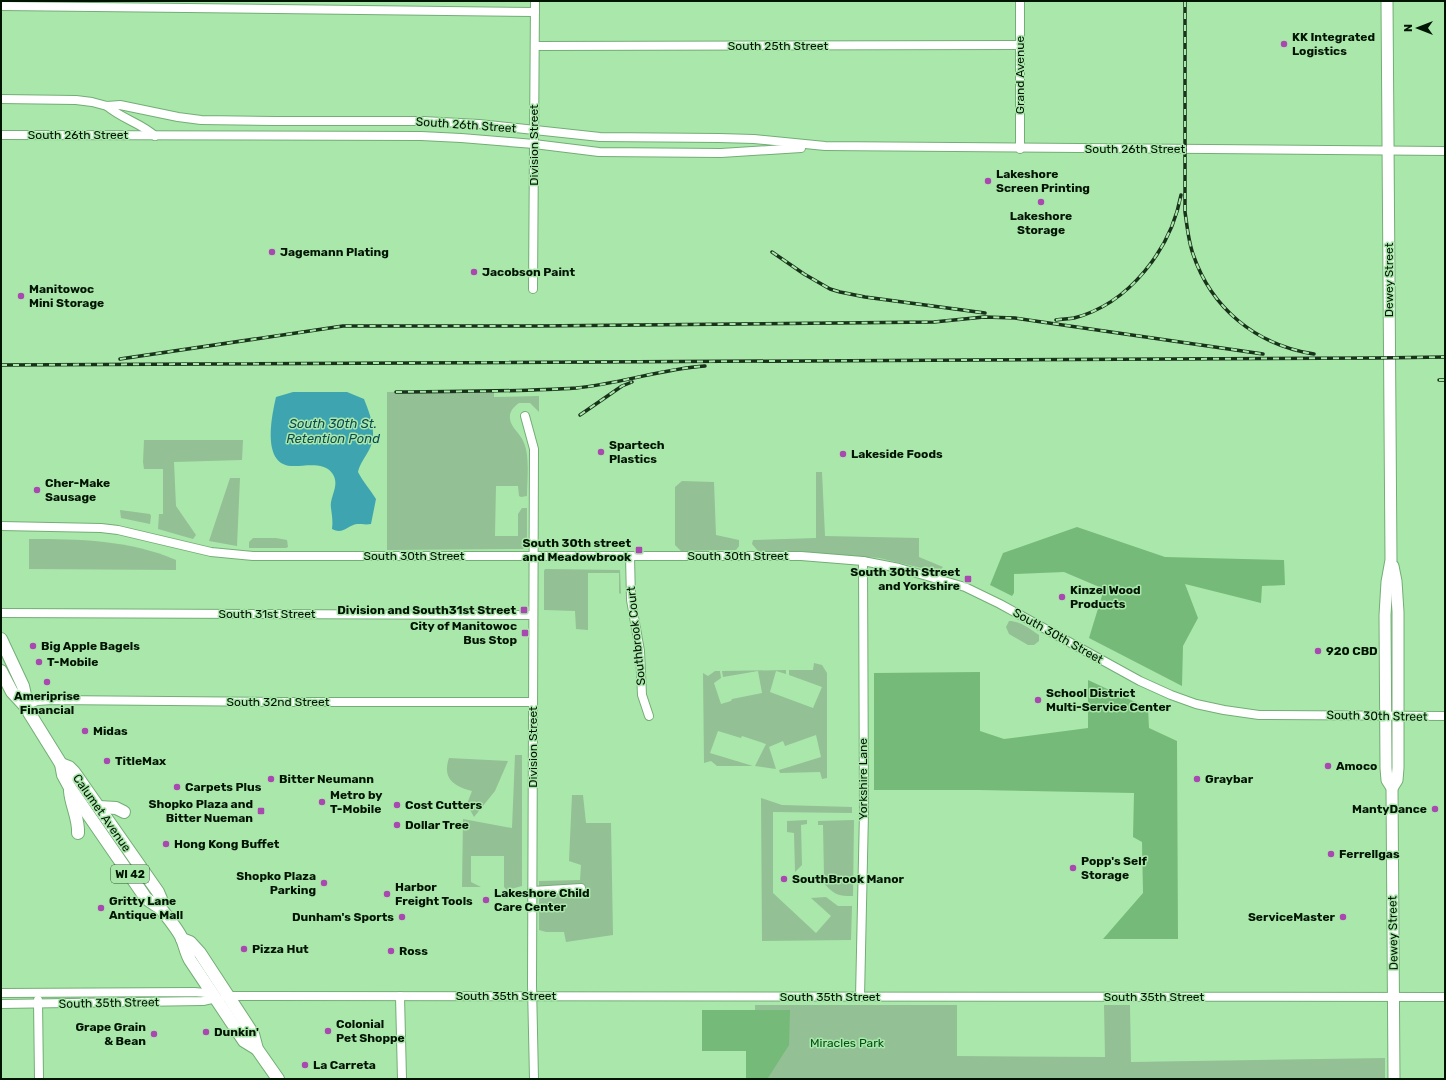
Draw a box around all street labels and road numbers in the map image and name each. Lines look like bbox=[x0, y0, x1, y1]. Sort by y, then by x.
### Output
street label: Grand Avenue bbox=[1013, 36, 1027, 114]
street label: South 25th Street bbox=[728, 39, 828, 53]
street label: Division Street bbox=[527, 104, 541, 186]
street label: South 26th Street bbox=[415, 115, 517, 136]
street label: South 26th Street bbox=[28, 128, 129, 142]
street label: South 26th Street bbox=[1085, 142, 1186, 156]
street label: Dewey Street bbox=[1382, 242, 1396, 317]
street label: South 30th Street bbox=[364, 549, 465, 563]
street label: South 30th Street bbox=[688, 549, 789, 563]
street label: Southbrook Court bbox=[624, 586, 648, 686]
street label: South 30th Street bbox=[1010, 605, 1106, 667]
street label: South 31st Street bbox=[218, 607, 316, 621]
street label: South 32nd Street bbox=[227, 695, 330, 709]
street label: Division Street bbox=[526, 706, 540, 788]
street label: South 30th Street bbox=[1326, 708, 1428, 724]
street label: Yorkshire Lane bbox=[856, 738, 870, 820]
street label: Calumet Avenue bbox=[70, 772, 134, 855]
road number: WI 42 bbox=[111, 865, 149, 883]
street label: Dewey Street bbox=[1385, 895, 1401, 970]
street label: South 35th Street bbox=[456, 989, 557, 1003]
street label: South 35th Street bbox=[780, 990, 881, 1004]
street label: South 35th Street bbox=[1104, 990, 1205, 1004]
street label: South 35th Street bbox=[59, 995, 160, 1011]

